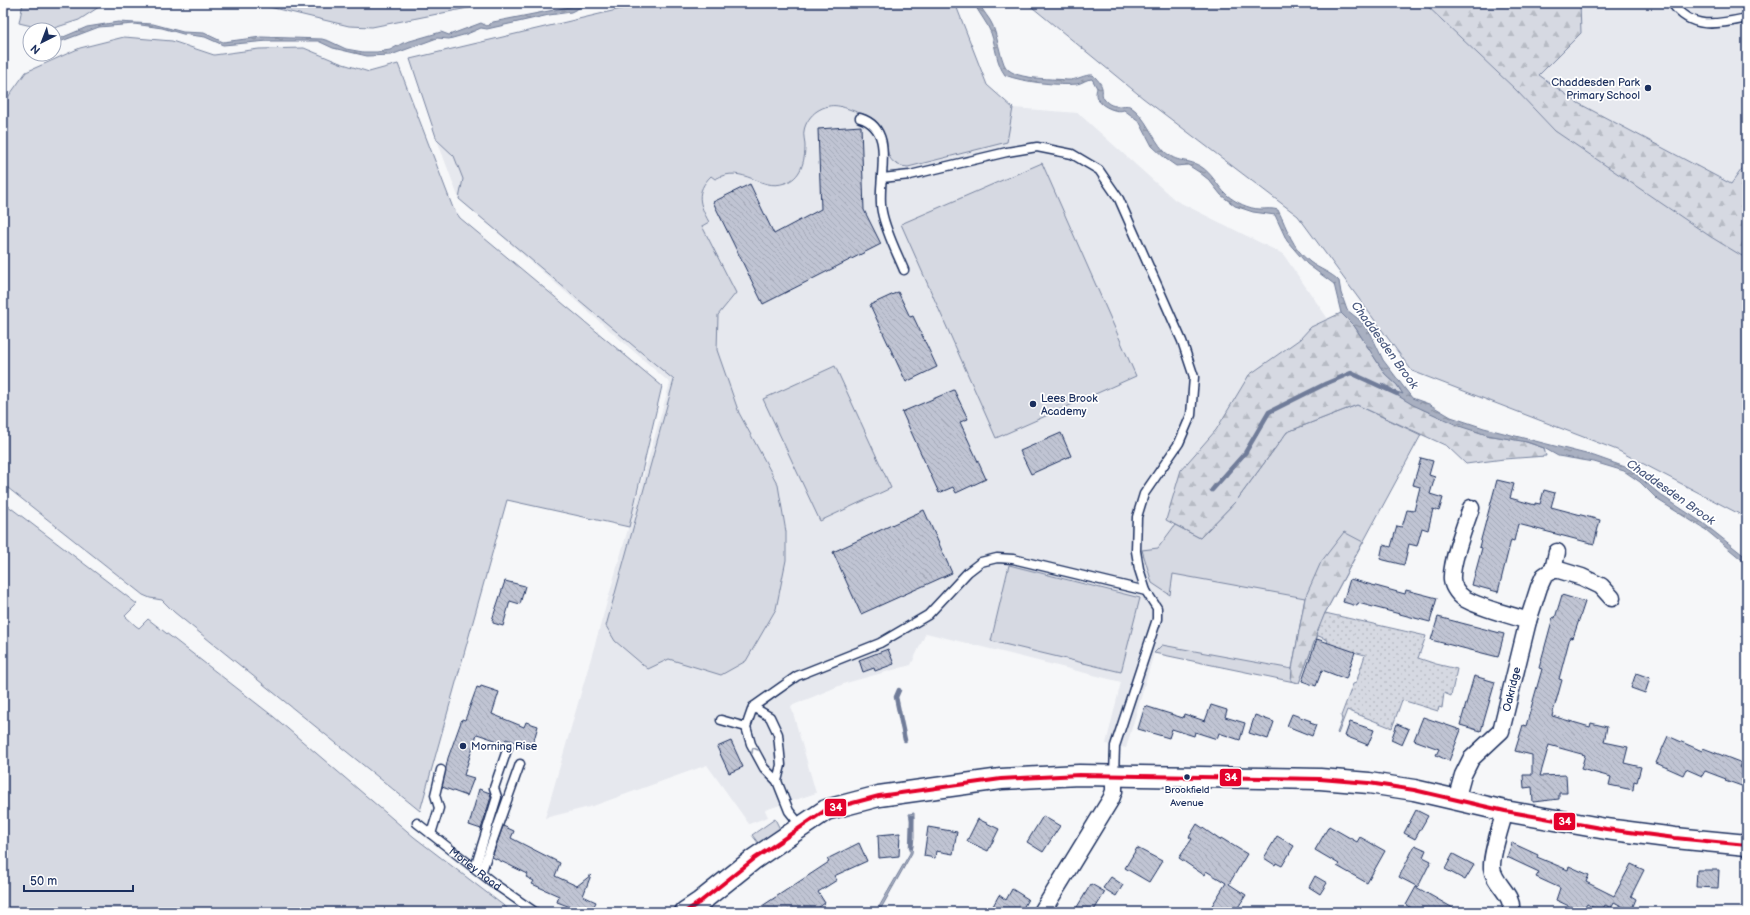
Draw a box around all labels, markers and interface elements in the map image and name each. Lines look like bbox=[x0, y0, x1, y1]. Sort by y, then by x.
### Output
north arrow bbox=[22, 22, 62, 62]
text: N bbox=[28, 41, 43, 57]
place label: Chaddesden Park Primary School bbox=[1551, 76, 1641, 102]
marker: Chaddesden Park Primary School bbox=[1643, 83, 1653, 93]
water label: Chaddesden Brook bbox=[1348, 299, 1422, 393]
place label: Lees Brook Academy bbox=[1041, 392, 1098, 418]
marker: Lees Brook Academy bbox=[1028, 399, 1038, 409]
water label: Chaddesden Brook bbox=[1624, 456, 1719, 529]
street label: Oakridge bbox=[1500, 665, 1524, 713]
place label: Morning Rise bbox=[471, 740, 538, 753]
marker: Morning Rise bbox=[458, 741, 468, 751]
one-way arrow bbox=[751, 746, 759, 754]
line badge: 34 bbox=[1219, 768, 1242, 787]
text: 34 bbox=[1225, 771, 1238, 784]
marker: Brookfield Avenue bbox=[1182, 772, 1192, 782]
place label: Brookfield Avenue bbox=[1164, 784, 1210, 809]
line badge: 34 bbox=[824, 798, 847, 817]
text: 34 bbox=[830, 801, 843, 814]
line badge: 34 bbox=[1553, 812, 1576, 831]
text: 34 bbox=[1559, 815, 1572, 828]
street label: Morley Road bbox=[446, 845, 503, 893]
scale bar bbox=[24, 867, 133, 893]
text: 50 m bbox=[30, 874, 57, 889]

